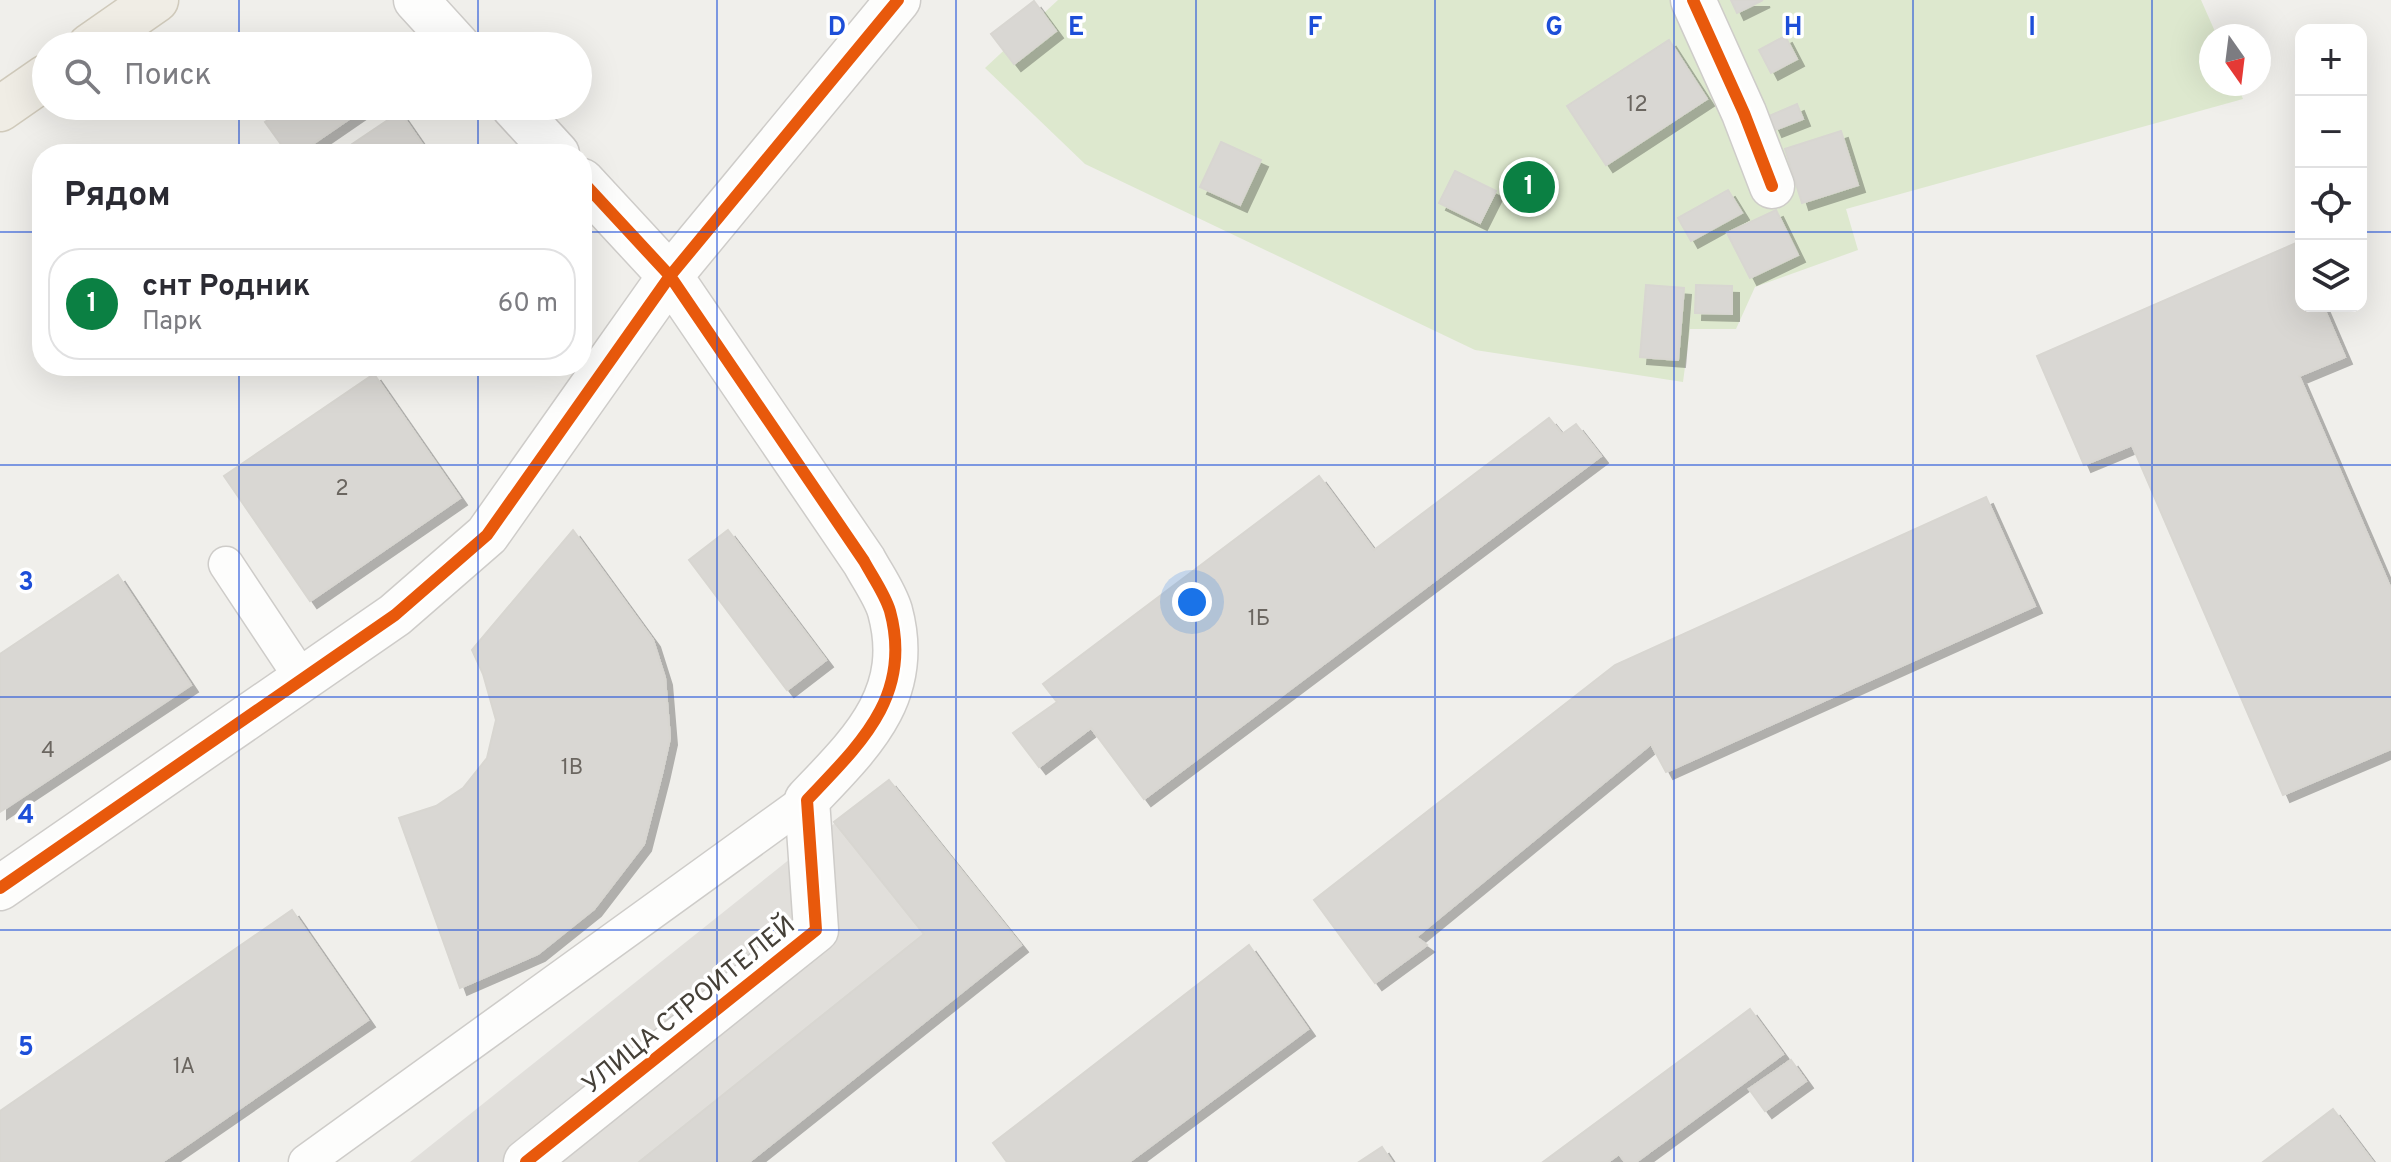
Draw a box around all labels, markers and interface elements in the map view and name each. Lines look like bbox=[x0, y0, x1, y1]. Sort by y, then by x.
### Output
text: D bbox=[828, 12, 846, 45]
text: E bbox=[1068, 12, 1084, 45]
text: F bbox=[1308, 12, 1323, 45]
text: G bbox=[1545, 12, 1563, 45]
text: H bbox=[1784, 12, 1802, 45]
text: I bbox=[2028, 12, 2036, 45]
north arrow bbox=[2199, 24, 2271, 96]
map controls bbox=[2295, 24, 2367, 312]
button: + bbox=[2295, 24, 2367, 96]
search box bbox=[32, 32, 592, 120]
icon: search bbox=[60, 54, 104, 98]
text: Поиск bbox=[124, 58, 212, 95]
house number: 12 bbox=[1626, 92, 1648, 119]
button: − bbox=[2295, 96, 2367, 168]
pin: 1 bbox=[1503, 157, 1555, 217]
button: locate bbox=[2295, 168, 2367, 240]
text: Рядом bbox=[64, 175, 171, 218]
button: layers bbox=[2295, 240, 2367, 312]
text: снт Родник bbox=[142, 269, 310, 306]
text: 1 bbox=[87, 288, 97, 321]
text: 60 m bbox=[498, 288, 558, 321]
text: Парк bbox=[142, 306, 203, 339]
house number: 2 bbox=[335, 476, 349, 503]
text: 3 bbox=[18, 567, 34, 600]
your location bbox=[1172, 582, 1212, 622]
house number: 1Б bbox=[1248, 606, 1270, 633]
house number: 4 bbox=[41, 738, 55, 765]
house number: 1В bbox=[561, 755, 583, 782]
text: 4 bbox=[18, 800, 34, 833]
street label: УЛИЦА СТРОИТЕЛЕЙ bbox=[575, 908, 803, 1102]
text: 5 bbox=[18, 1032, 34, 1065]
house number: 1А bbox=[173, 1054, 195, 1081]

